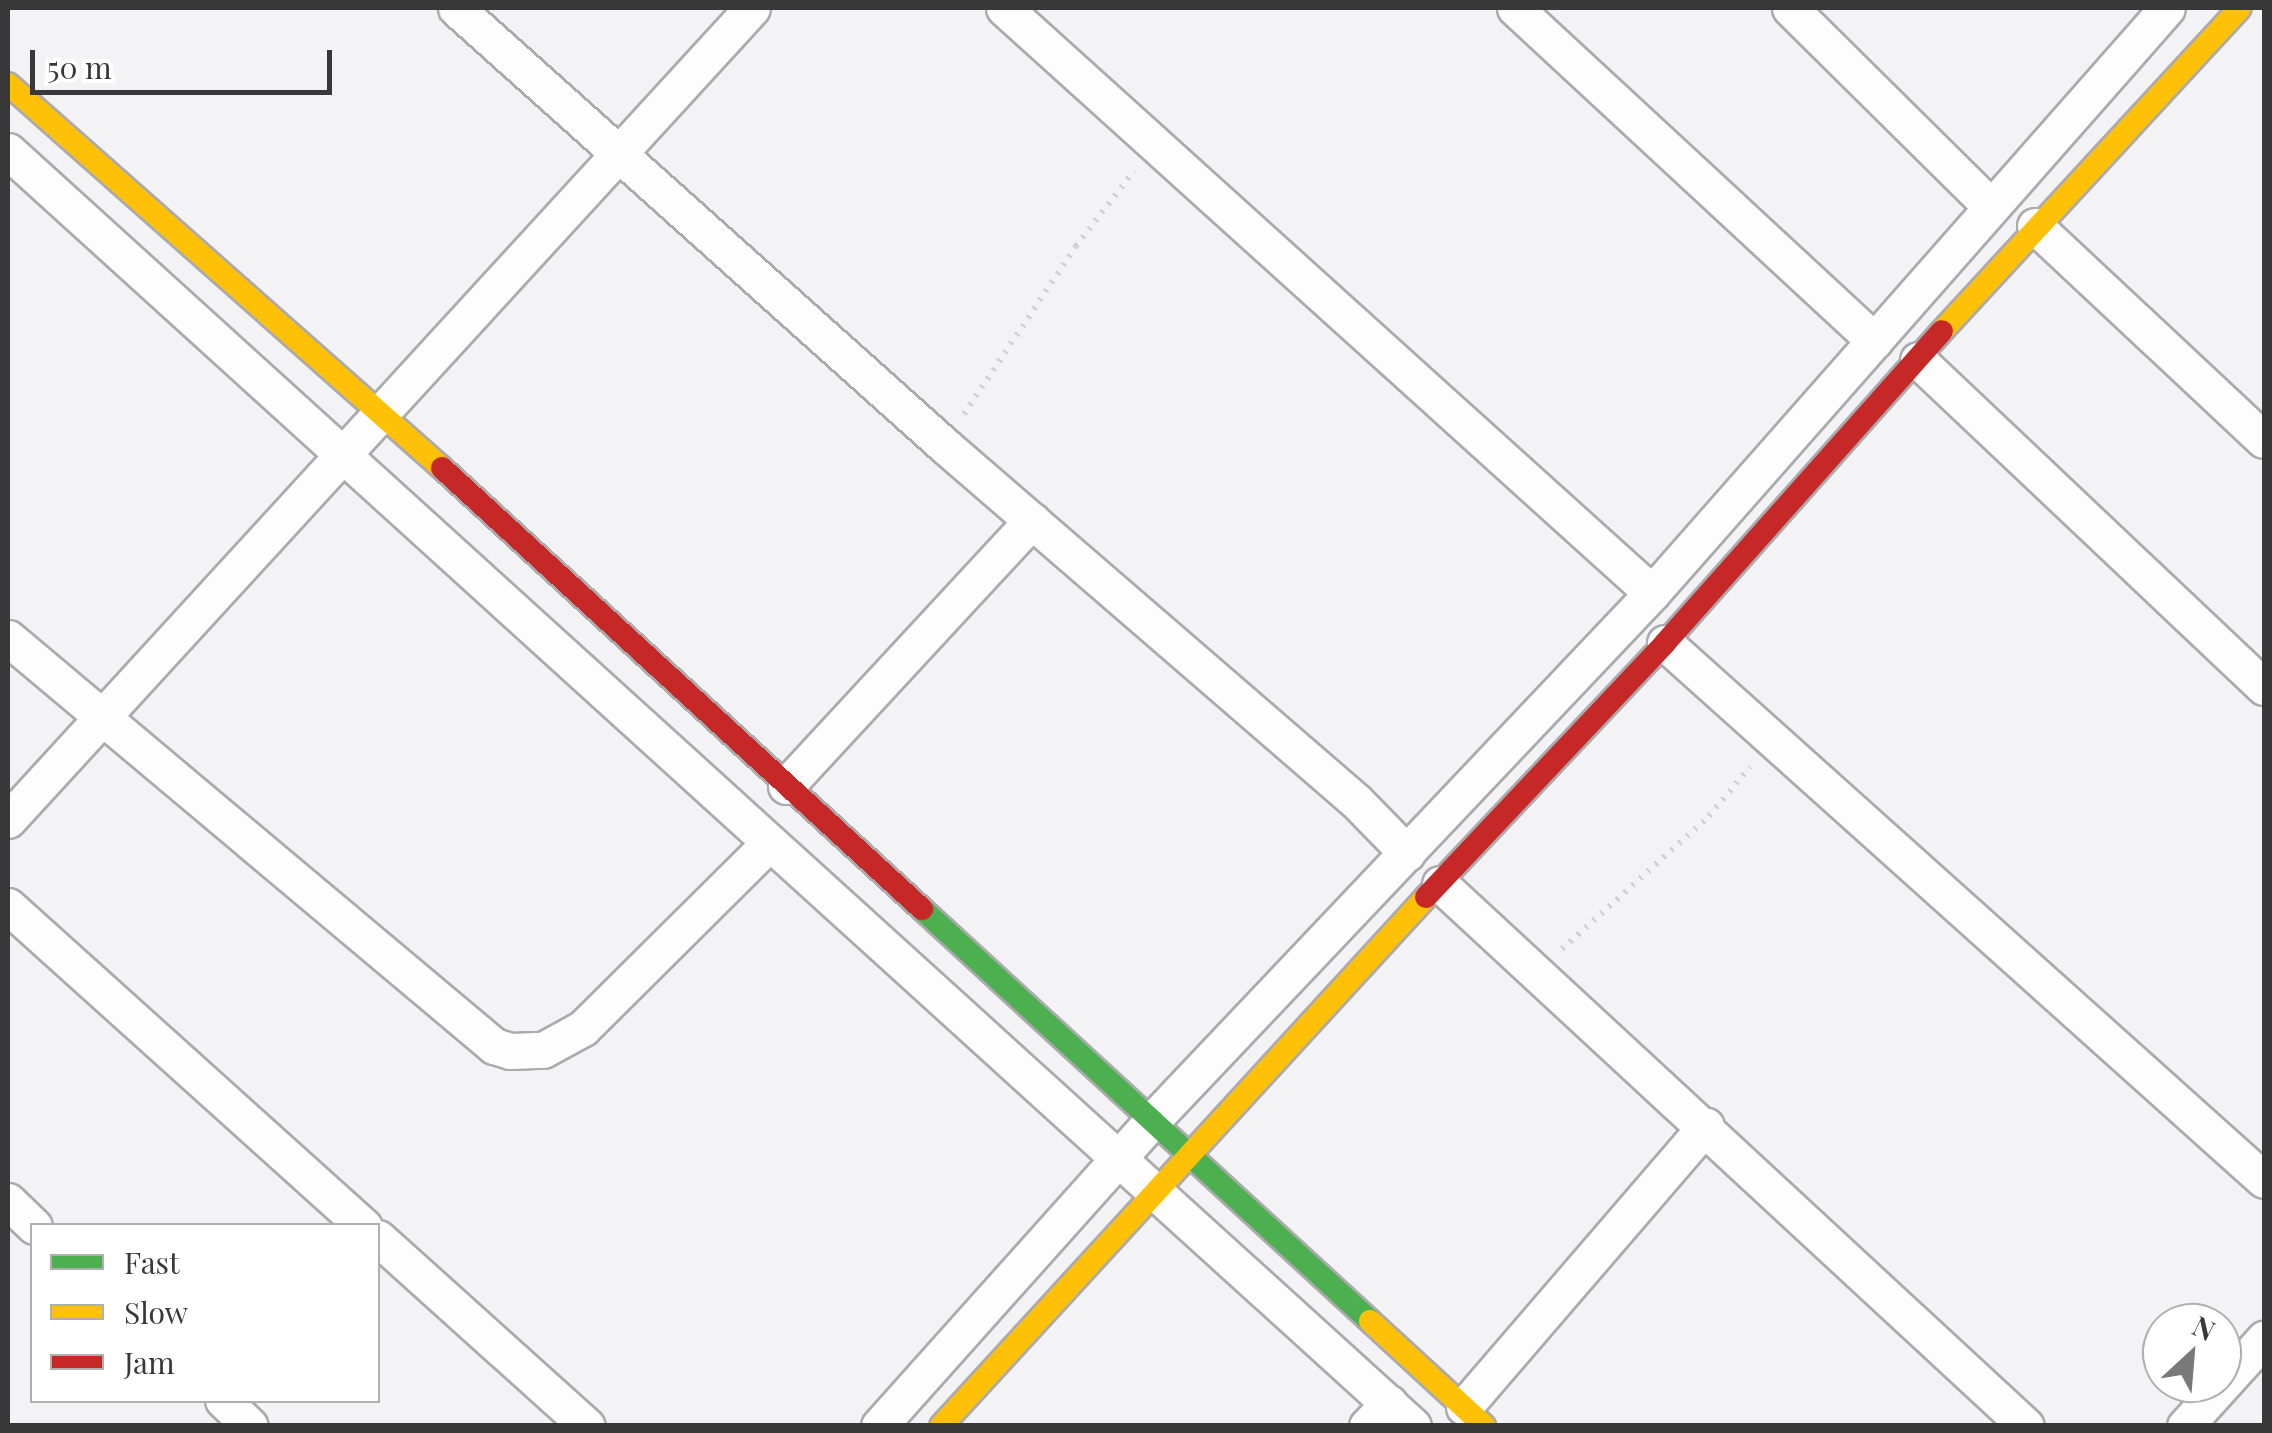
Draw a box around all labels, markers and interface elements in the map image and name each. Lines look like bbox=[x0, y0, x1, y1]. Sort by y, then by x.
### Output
scale bar bbox=[35, 30, 338, 92]
text: 50 m bbox=[47, 47, 112, 87]
legend bbox=[30, 1223, 380, 1403]
text: Fast bbox=[124, 1242, 180, 1282]
text: Slow bbox=[124, 1292, 188, 1332]
north arrow bbox=[2142, 1303, 2242, 1403]
text: N bbox=[2187, 1306, 2222, 1348]
text: Jam bbox=[124, 1342, 175, 1382]

